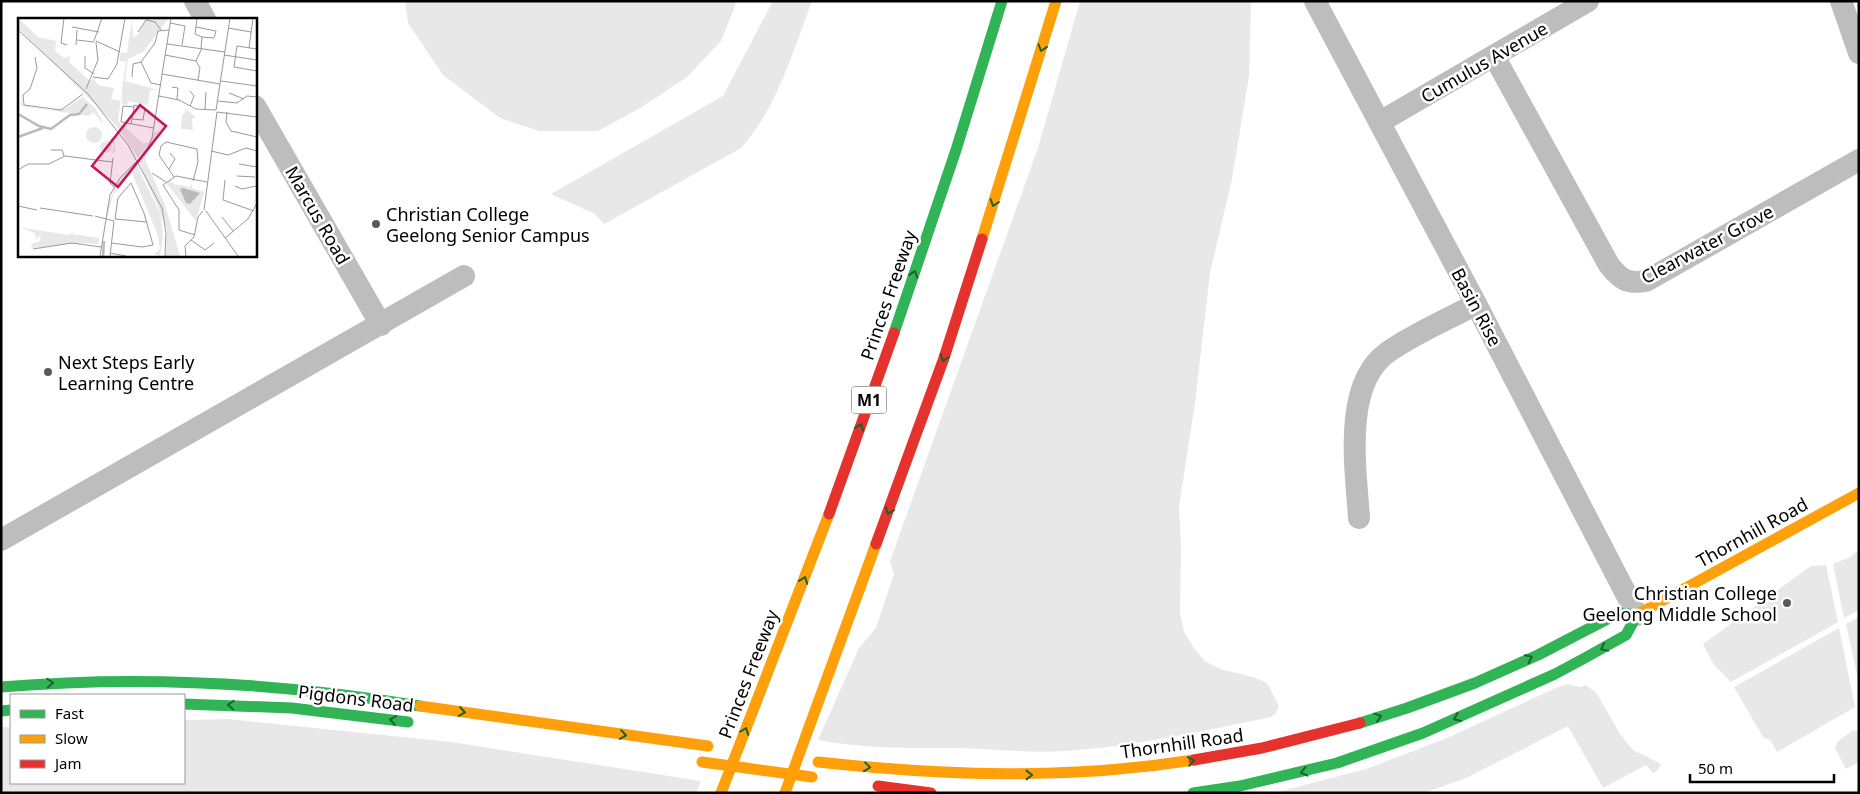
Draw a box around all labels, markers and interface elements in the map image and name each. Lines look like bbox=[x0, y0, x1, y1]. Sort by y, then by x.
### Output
street label: Cumulus Avenue bbox=[1416, 16, 1552, 108]
inset map bbox=[18, 18, 256, 256]
one-way arrow bbox=[1038, 43, 1048, 52]
street label: Marcus Road bbox=[280, 161, 356, 269]
one-way arrow bbox=[990, 198, 1000, 207]
street label: Clearwater Grove bbox=[1637, 199, 1777, 289]
place label: Christian College Geelong Senior Campus bbox=[386, 202, 590, 247]
marker: Christian College Geelong Senior Campus bbox=[370, 218, 382, 230]
street label: Princes Freeway bbox=[855, 226, 922, 363]
street label: Basin Rise bbox=[1446, 264, 1508, 350]
one-way arrow bbox=[908, 270, 918, 279]
place label: Next Steps Early Learning Centre bbox=[58, 350, 195, 395]
one-way arrow bbox=[940, 353, 950, 361]
marker: Next Steps Early Learning Centre bbox=[42, 366, 54, 378]
road number: M1 bbox=[852, 386, 886, 414]
one-way arrow bbox=[854, 423, 864, 432]
street label: Thornhill Road bbox=[1692, 492, 1812, 572]
one-way arrow bbox=[885, 506, 895, 514]
one-way arrow bbox=[798, 576, 808, 584]
place label: Christian College Geelong Middle School bbox=[1583, 581, 1777, 626]
marker: Christian College Geelong Middle School bbox=[1781, 597, 1793, 609]
street label: Princes Freeway bbox=[712, 605, 784, 742]
one-way arrow bbox=[1600, 641, 1609, 651]
one-way arrow bbox=[1524, 654, 1533, 664]
one-way arrow bbox=[46, 678, 54, 688]
street label: Pigdons Road bbox=[297, 679, 415, 717]
legend bbox=[10, 694, 185, 784]
one-way arrow bbox=[227, 700, 235, 710]
text: Fast bbox=[55, 703, 84, 723]
one-way arrow bbox=[458, 706, 466, 717]
one-way arrow bbox=[1373, 712, 1381, 722]
one-way arrow bbox=[1453, 712, 1462, 723]
one-way arrow bbox=[389, 715, 397, 726]
street label: Thornhill Road bbox=[1119, 723, 1245, 763]
one-way arrow bbox=[739, 727, 749, 736]
text: Slow bbox=[55, 728, 88, 748]
one-way arrow bbox=[619, 729, 627, 739]
scale bar bbox=[1690, 752, 1834, 784]
text: Jam bbox=[53, 753, 82, 773]
one-way arrow bbox=[1187, 756, 1195, 767]
text: 50 m bbox=[1698, 758, 1733, 778]
one-way arrow bbox=[862, 762, 871, 772]
one-way arrow bbox=[1300, 766, 1308, 776]
one-way arrow bbox=[1026, 770, 1033, 780]

